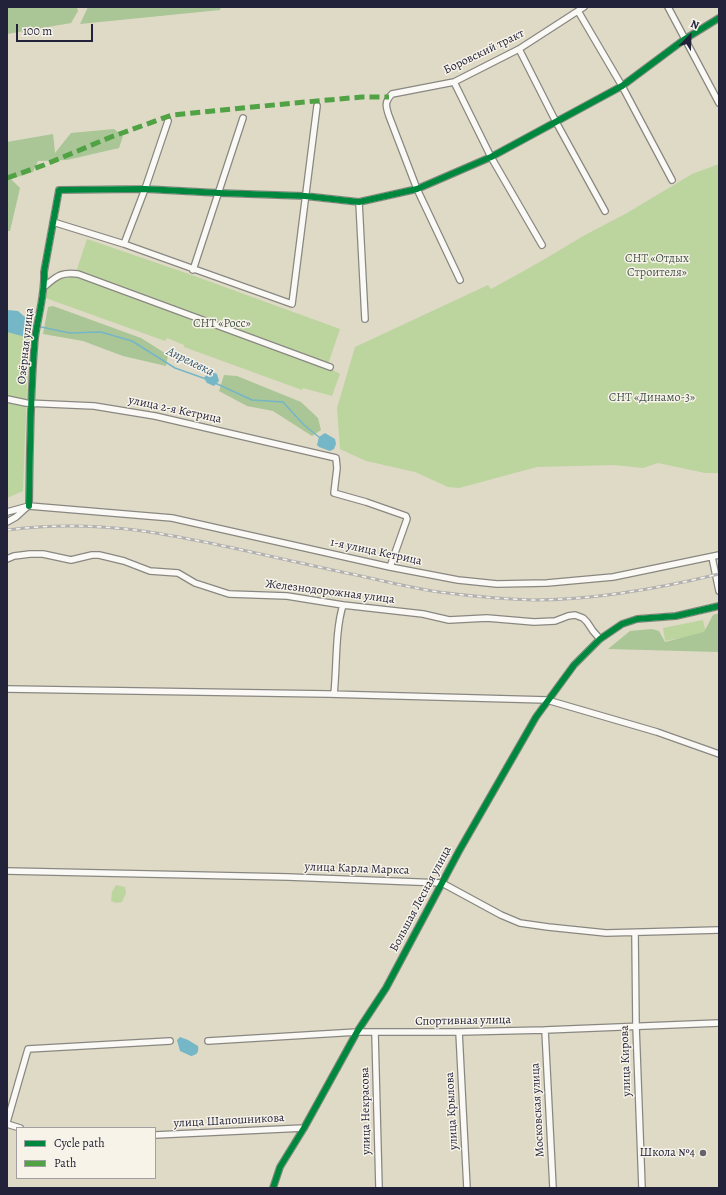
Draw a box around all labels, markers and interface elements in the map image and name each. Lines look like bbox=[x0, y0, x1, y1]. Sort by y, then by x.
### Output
scale bar bbox=[18, 16, 95, 42]
north arrow bbox=[670, 16, 710, 56]
text: N bbox=[688, 16, 701, 33]
text: 100 m bbox=[23, 23, 52, 39]
street label: Боровский тракт bbox=[441, 26, 527, 78]
park label: СНТ «Отдых Строителя» bbox=[625, 252, 689, 280]
street label: Озёрная улица bbox=[15, 307, 37, 385]
park label: СНТ «Росс» bbox=[193, 317, 251, 331]
water label: Апрелевка bbox=[164, 344, 216, 380]
park label: СНТ «Динамо-3» bbox=[609, 391, 695, 405]
street label: улица 2-я Кетрица bbox=[127, 393, 223, 427]
street label: 1-я улица Кетрица bbox=[329, 535, 423, 569]
street label: Железнодорожная улица bbox=[265, 577, 395, 607]
street label: Большая Лесная улица bbox=[387, 844, 455, 954]
street label: улица Карла Маркса bbox=[304, 860, 410, 878]
street label: Спортивная улица bbox=[415, 1013, 511, 1029]
street label: улица Кирова bbox=[618, 1025, 634, 1097]
street label: Московская улица bbox=[528, 1062, 548, 1158]
street label: улица Некрасова bbox=[358, 1067, 374, 1155]
street label: улица Крылова bbox=[443, 1072, 461, 1150]
street label: улица Шапошникова bbox=[173, 1111, 285, 1131]
legend bbox=[16, 1127, 156, 1179]
text: Cycle path bbox=[54, 1135, 105, 1151]
place label: Школа №4 bbox=[640, 1146, 695, 1160]
marker: Школа №4 bbox=[698, 1148, 708, 1158]
text: Path bbox=[54, 1155, 76, 1171]

